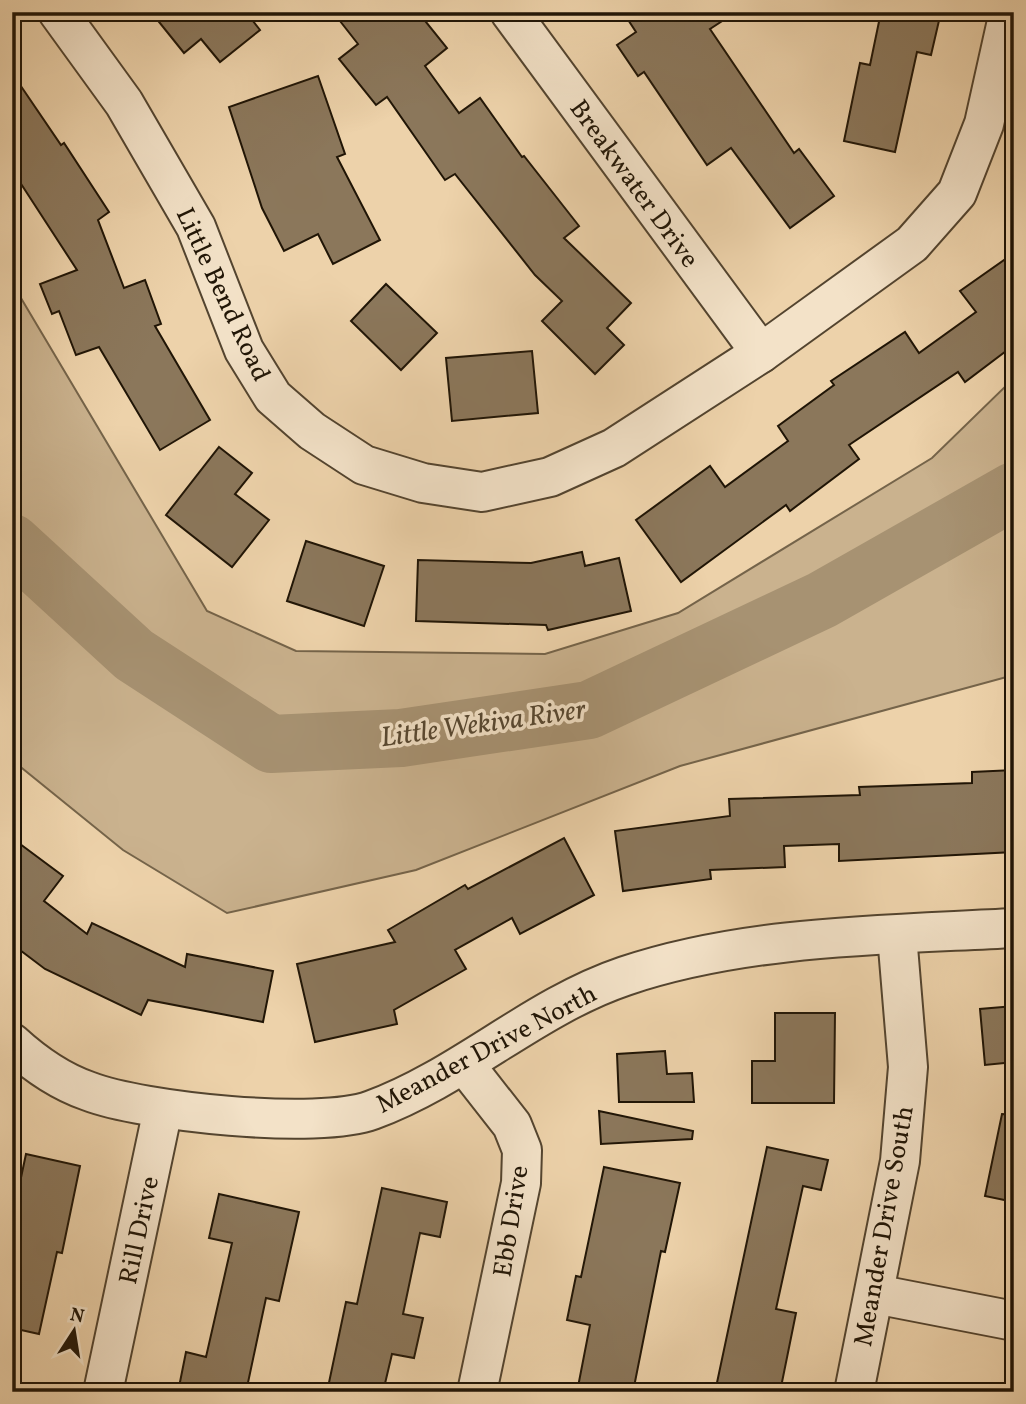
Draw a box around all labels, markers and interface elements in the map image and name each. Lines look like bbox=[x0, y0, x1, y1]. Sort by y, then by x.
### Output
street label: Breakwater Drive bbox=[560, 93, 707, 276]
street label: Little Bend Road bbox=[166, 202, 278, 388]
water label: Little Wekiva River bbox=[378, 691, 589, 758]
street label: Meander Drive North bbox=[370, 976, 604, 1123]
street label: Meander Drive South bbox=[846, 1103, 924, 1349]
street label: Ebb Drive bbox=[485, 1163, 539, 1280]
street label: Rill Drive bbox=[111, 1173, 169, 1288]
north arrow bbox=[38, 1296, 108, 1366]
text: N bbox=[68, 1302, 87, 1331]

